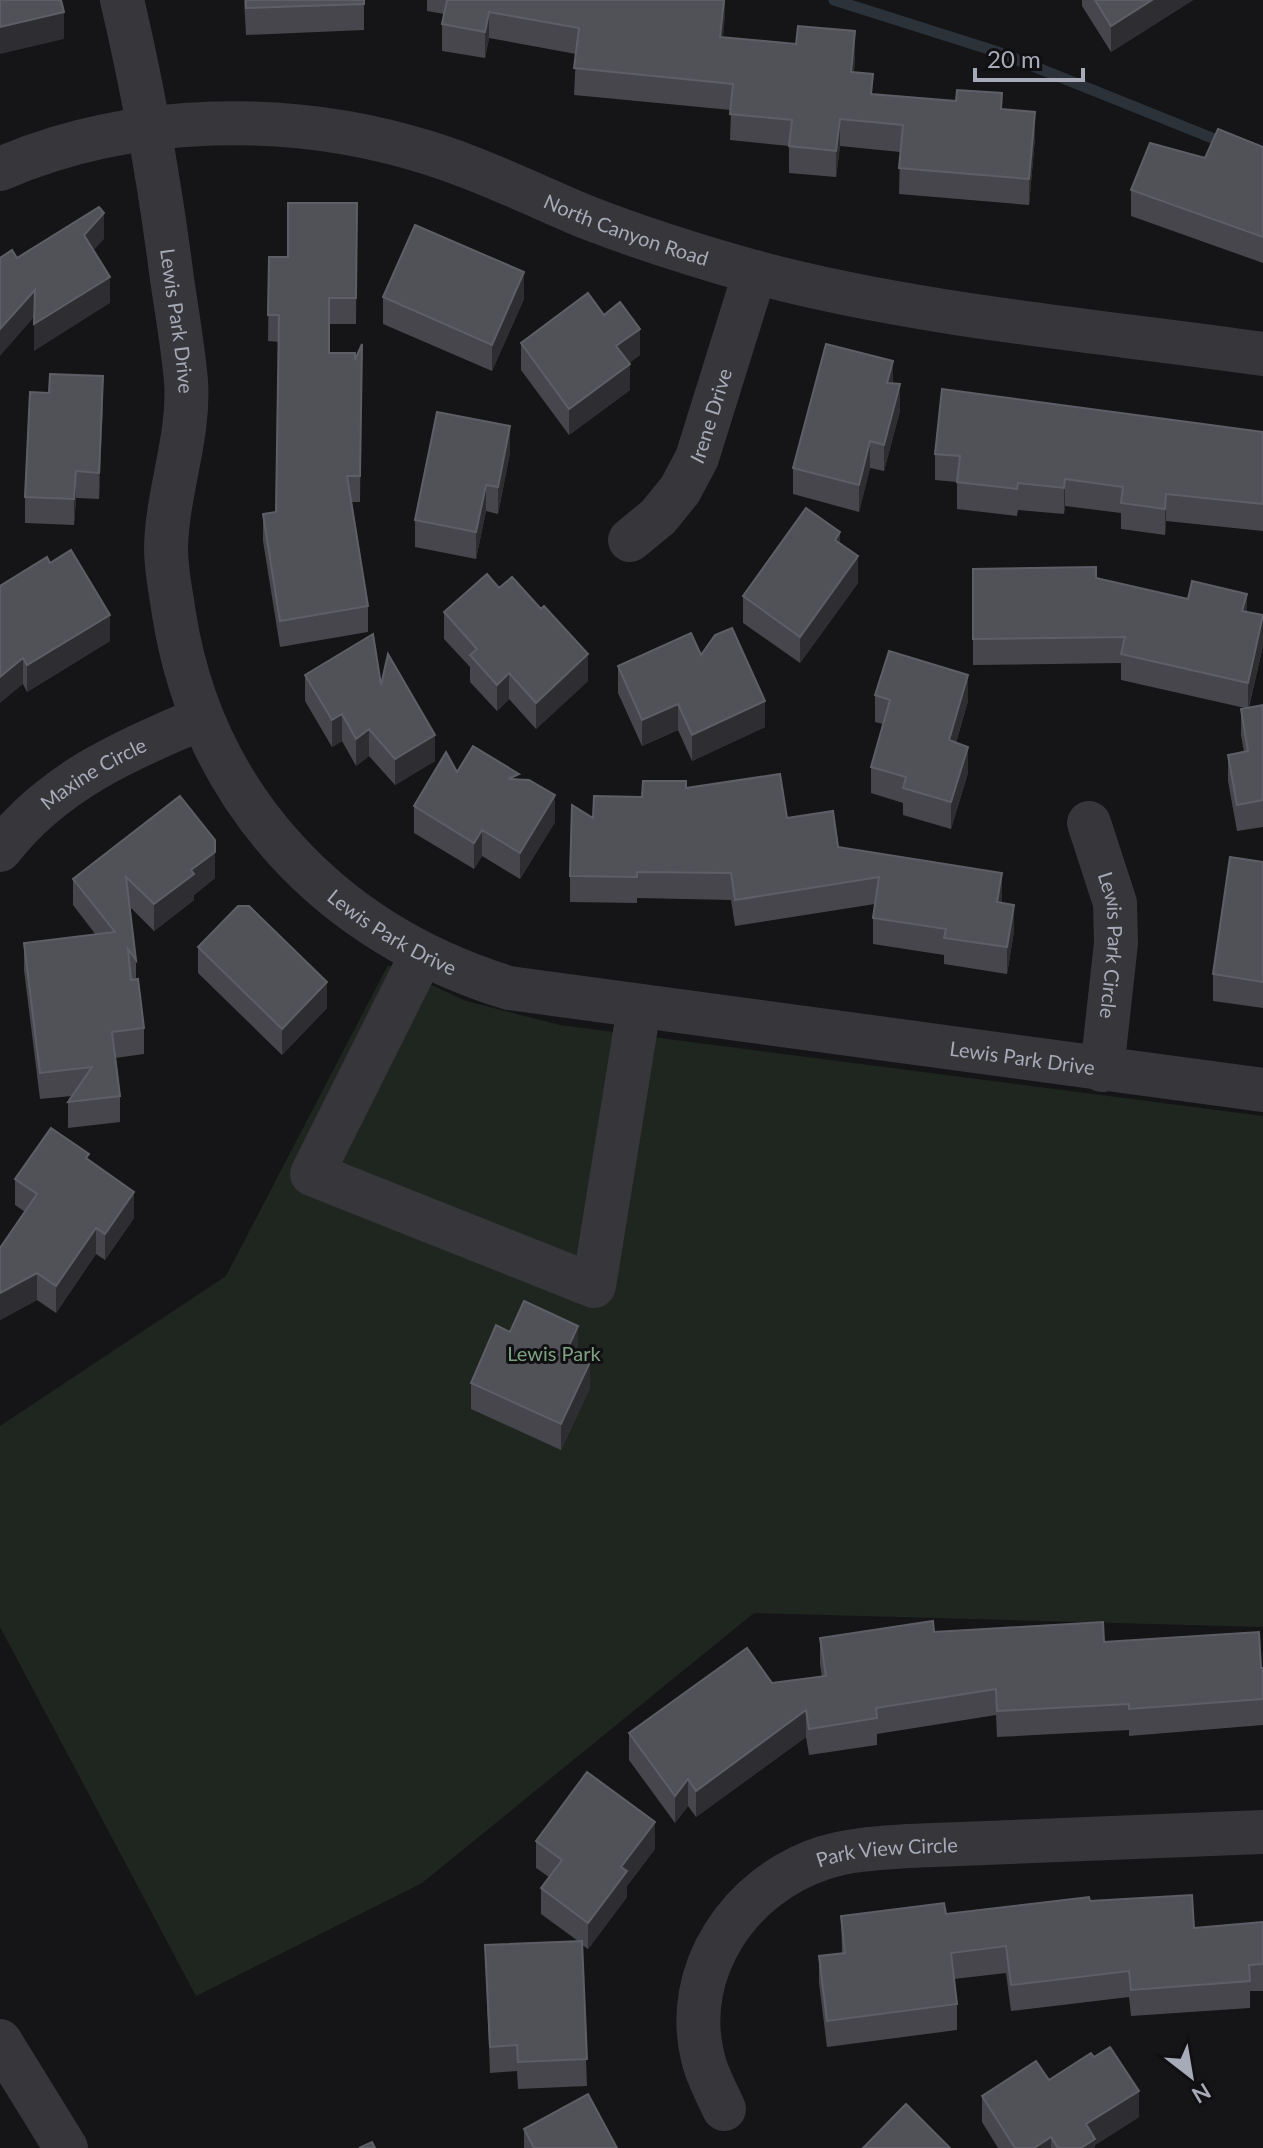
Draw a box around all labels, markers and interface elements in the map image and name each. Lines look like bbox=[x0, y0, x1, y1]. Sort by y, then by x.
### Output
scale bar bbox=[975, 32, 1083, 82]
text: 20 m bbox=[987, 44, 1041, 73]
street label: North Canyon Road bbox=[540, 188, 712, 270]
street label: Lewis Park Drive bbox=[156, 247, 199, 394]
street label: Irene Drive bbox=[685, 365, 736, 467]
street label: Maxine Circle bbox=[35, 732, 150, 814]
street label: Lewis Park Circle bbox=[1094, 869, 1128, 1020]
street label: Lewis Park Drive bbox=[323, 884, 460, 980]
street label: Lewis Park Drive bbox=[948, 1036, 1096, 1079]
park label: Lewis Park bbox=[507, 1341, 602, 1365]
street label: Park View Circle bbox=[813, 1832, 958, 1872]
north arrow bbox=[1151, 2036, 1231, 2116]
text: N bbox=[1187, 2078, 1216, 2110]

